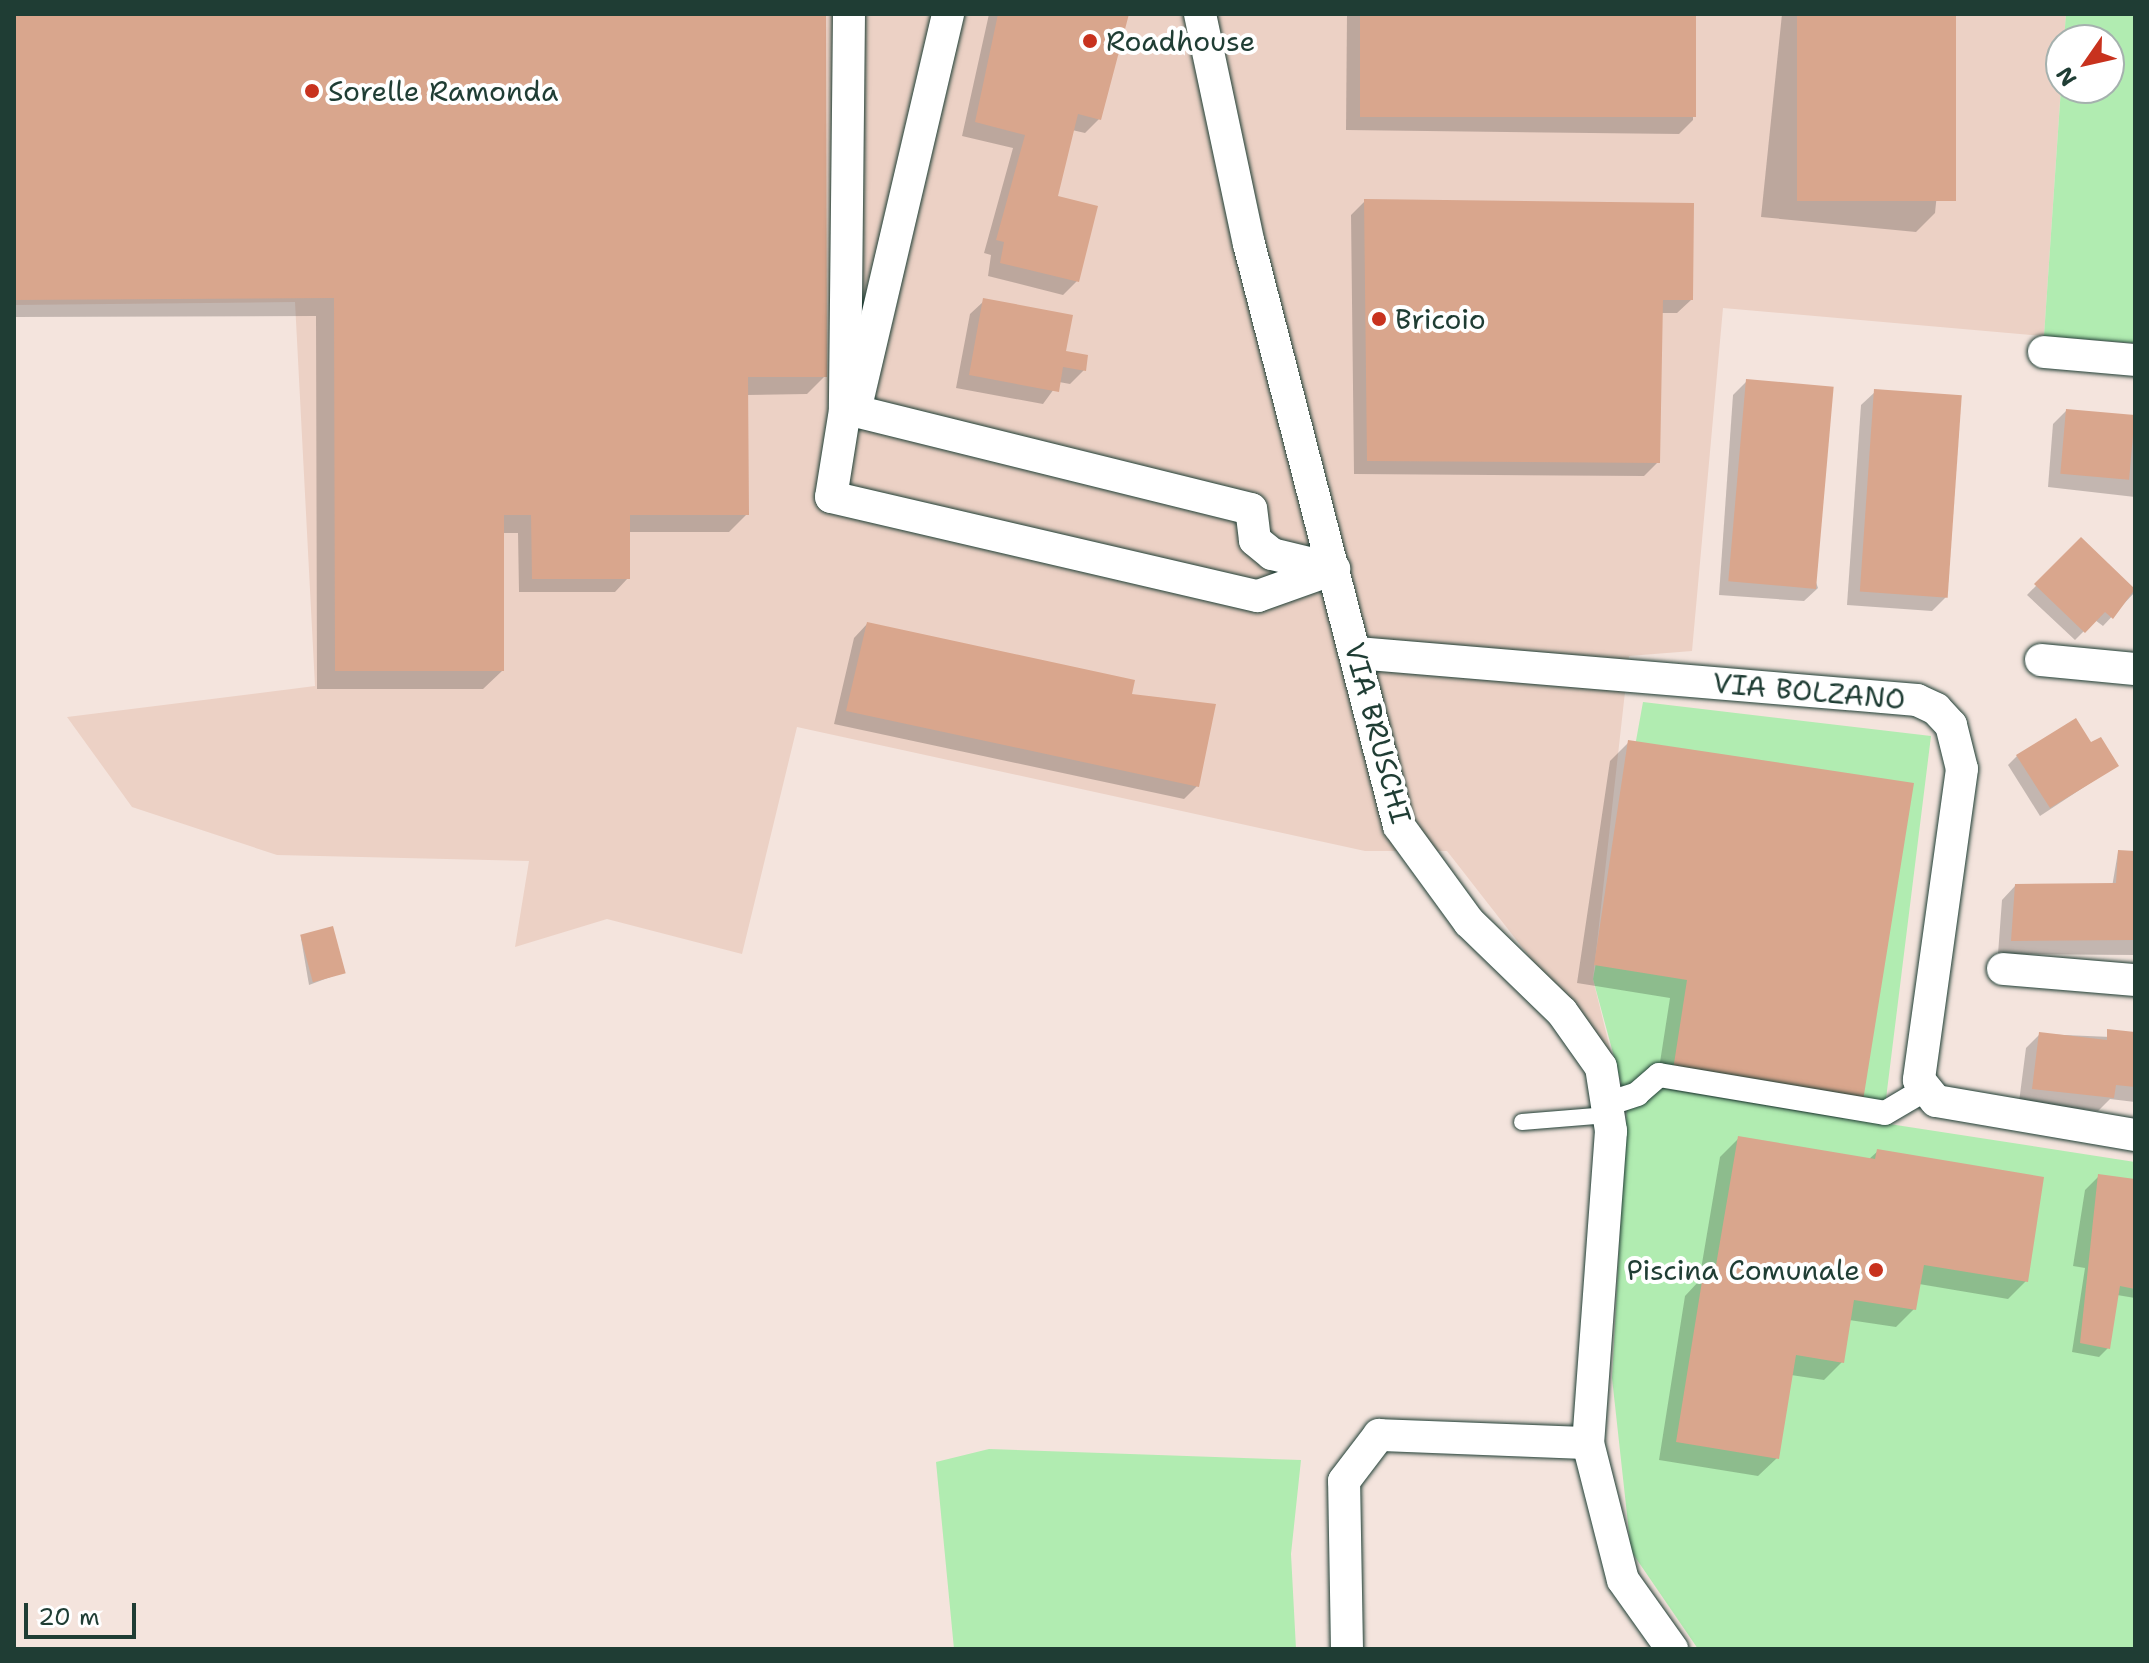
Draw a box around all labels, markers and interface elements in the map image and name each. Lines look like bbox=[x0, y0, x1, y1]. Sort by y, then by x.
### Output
place label: Roadhouse bbox=[1106, 24, 1255, 58]
north arrow bbox=[2045, 24, 2125, 104]
marker: Roadhouse bbox=[1081, 32, 1099, 50]
text: N bbox=[2049, 61, 2083, 92]
place label: Sorelle Ramonda bbox=[328, 74, 558, 108]
marker: Sorelle Ramonda bbox=[303, 82, 321, 100]
place label: Bricoio bbox=[1395, 302, 1486, 336]
marker: Bricoio bbox=[1370, 310, 1388, 328]
street label: VIA BRUSCHI bbox=[1338, 639, 1418, 827]
street label: VIA BOLZANO bbox=[1711, 666, 1907, 716]
place label: Piscina Comunale bbox=[1626, 1253, 1860, 1287]
marker: Piscina Comunale bbox=[1867, 1261, 1885, 1279]
scale bar bbox=[28, 1587, 140, 1637]
text: 20 m bbox=[38, 1601, 100, 1633]

